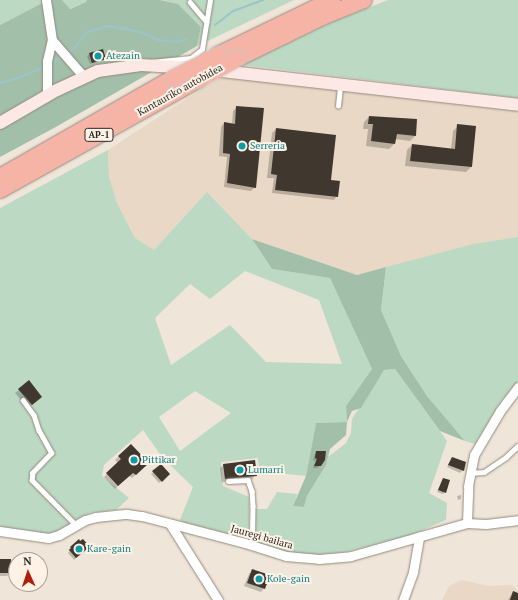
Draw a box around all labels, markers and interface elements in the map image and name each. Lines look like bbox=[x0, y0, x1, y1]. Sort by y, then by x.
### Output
place label: Atezain bbox=[106, 50, 140, 62]
marker: Atezain bbox=[93, 51, 103, 61]
street label: Kantauriko autobidea bbox=[135, 62, 225, 118]
road number: AP-1 bbox=[84, 128, 114, 142]
place label: Serreria bbox=[250, 140, 285, 152]
marker: Serreria bbox=[237, 141, 247, 151]
place label: Pittikar bbox=[142, 454, 175, 466]
marker: Pittikar bbox=[129, 455, 139, 465]
place label: Lumarri bbox=[248, 464, 284, 476]
marker: Lumarri bbox=[235, 465, 245, 475]
street label: Jauregi bailara bbox=[229, 522, 295, 552]
place label: Kare-gain bbox=[87, 543, 131, 555]
marker: Kare-gain bbox=[74, 544, 84, 554]
north arrow bbox=[8, 552, 48, 592]
text: N bbox=[23, 554, 32, 568]
place label: Kole-gain bbox=[267, 573, 310, 585]
marker: Kole-gain bbox=[254, 574, 264, 584]

